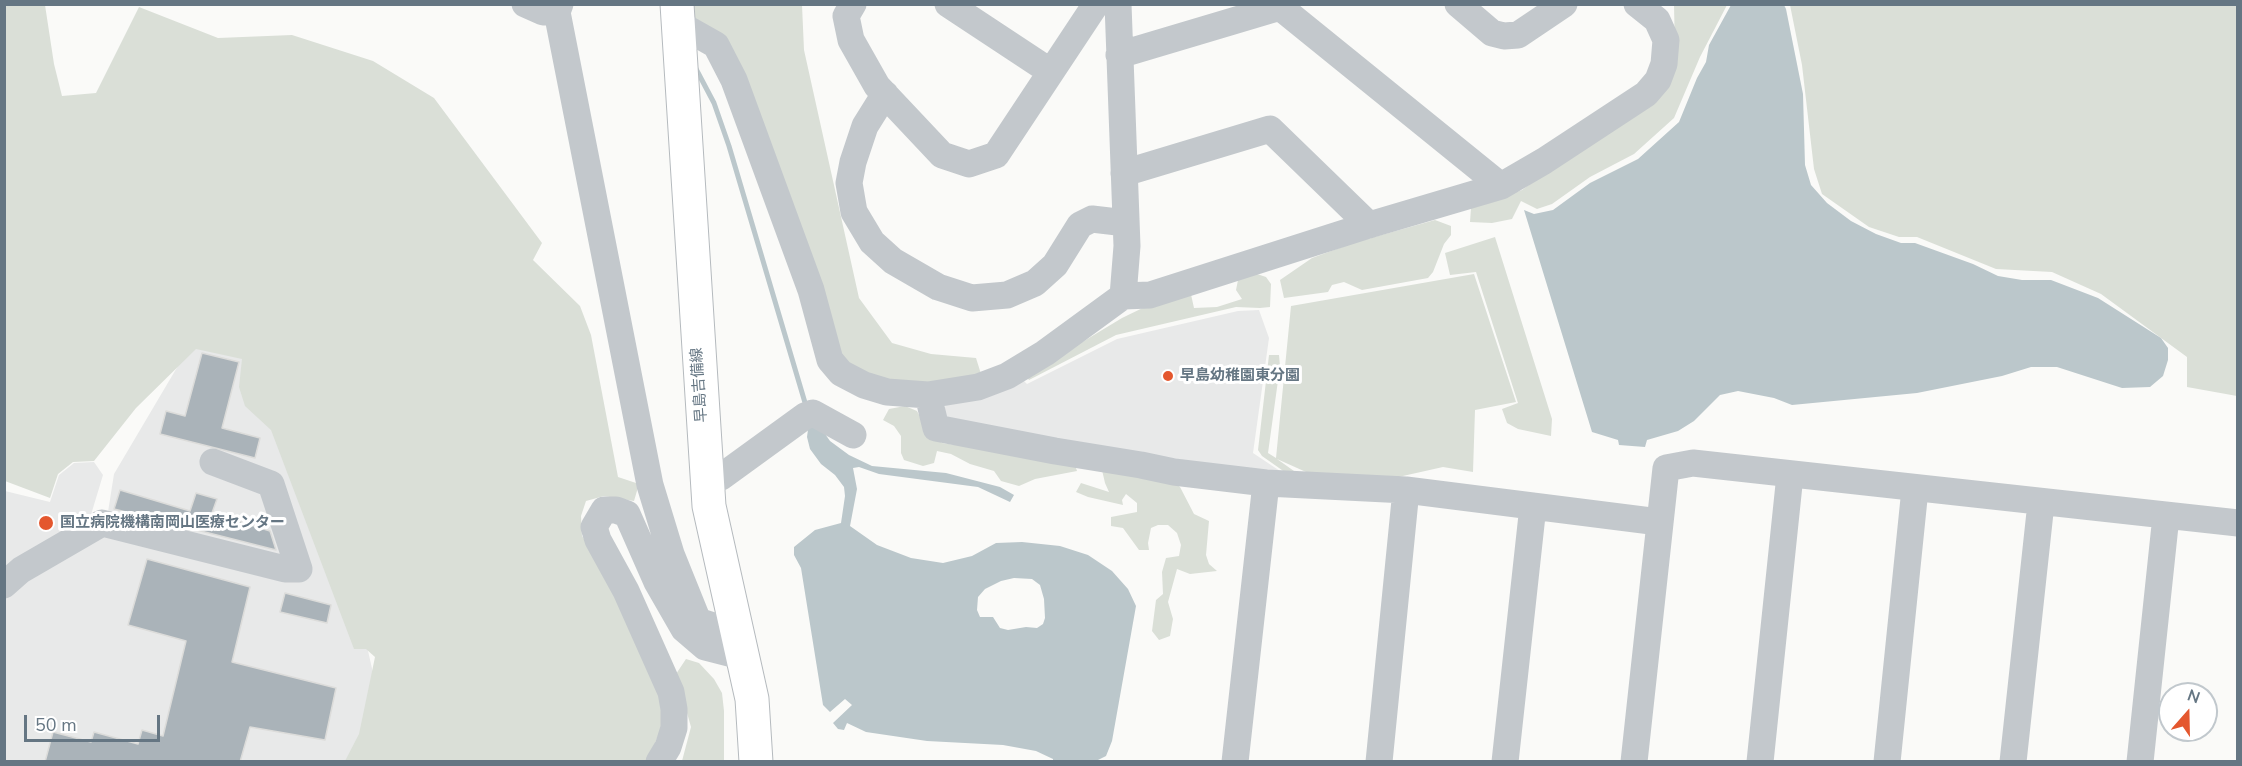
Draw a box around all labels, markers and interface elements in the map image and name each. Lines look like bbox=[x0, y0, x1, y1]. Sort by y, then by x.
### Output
street label: 早島吉備線 bbox=[688, 347, 712, 423]
place label: 早島幼稚園東分園 bbox=[1180, 367, 1300, 385]
marker: 早島幼稚園東分園 bbox=[1161, 369, 1175, 383]
marker: 国立病院機構南岡山医療センター bbox=[37, 514, 55, 532]
place label: 国立病院機構南岡山医療センター bbox=[60, 514, 285, 532]
north arrow bbox=[2158, 682, 2218, 742]
text: N bbox=[2184, 685, 2203, 709]
scale bar bbox=[27, 703, 164, 741]
text: 50 m bbox=[35, 713, 77, 737]

